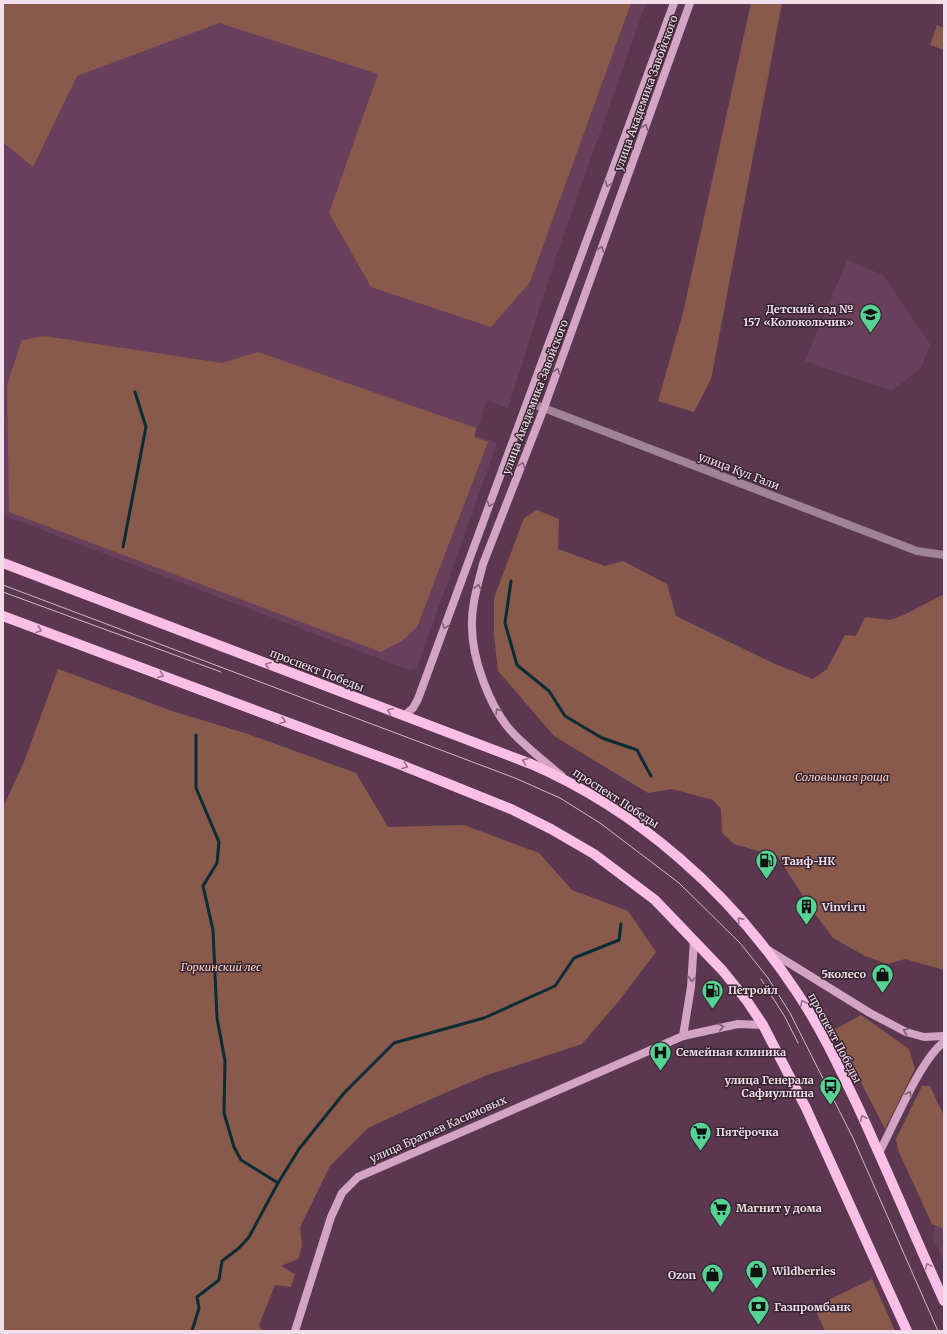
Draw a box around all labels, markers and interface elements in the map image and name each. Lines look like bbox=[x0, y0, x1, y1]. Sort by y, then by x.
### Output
street label: улица Академика Завойского bbox=[611, 13, 681, 173]
one-way arrow bbox=[641, 123, 649, 130]
one-way arrow bbox=[604, 181, 612, 188]
one-way arrow bbox=[597, 245, 605, 252]
place label: Детский сад № 157 «Колокольчик» bbox=[743, 302, 854, 329]
school or university icon: Детский сад № 157 «Колокольчик» bbox=[857, 302, 883, 335]
street label: улица Академика Завойского bbox=[499, 317, 571, 476]
one-way arrow bbox=[552, 368, 561, 375]
street label: улица Кул Гали bbox=[697, 449, 782, 493]
one-way arrow bbox=[517, 461, 525, 468]
one-way arrow bbox=[487, 501, 495, 508]
one-way arrow bbox=[473, 583, 481, 590]
one-way arrow bbox=[442, 623, 450, 630]
one-way arrow bbox=[36, 625, 43, 633]
street label: проспект Победы bbox=[268, 646, 367, 695]
one-way arrow bbox=[265, 661, 272, 669]
one-way arrow bbox=[158, 671, 165, 679]
one-way arrow bbox=[386, 707, 393, 715]
one-way arrow bbox=[496, 708, 503, 715]
one-way arrow bbox=[280, 716, 287, 724]
one-way arrow bbox=[521, 758, 528, 766]
one-way arrow bbox=[401, 762, 408, 770]
street label: проспект Победы bbox=[570, 765, 662, 831]
park label: Соловьиная роща bbox=[795, 770, 889, 784]
fuel station icon: Таиф-НК bbox=[753, 848, 779, 881]
place label: Таиф-НК bbox=[782, 854, 835, 868]
building icon: Vinvi.ru bbox=[794, 894, 820, 927]
place label: Vinvi.ru bbox=[821, 900, 866, 914]
one-way arrow bbox=[738, 917, 745, 924]
park label: Горкинский лес bbox=[181, 960, 261, 974]
shop icon: 5колесо bbox=[869, 961, 895, 994]
place label: 5колесо bbox=[821, 967, 866, 981]
one-way arrow bbox=[687, 976, 696, 982]
fuel station icon: Петройл bbox=[700, 977, 726, 1010]
place label: Петройл bbox=[728, 983, 778, 997]
street label: проспект Победы bbox=[805, 991, 865, 1086]
one-way arrow bbox=[800, 1000, 807, 1007]
one-way arrow bbox=[718, 1024, 724, 1032]
one-way arrow bbox=[903, 1028, 910, 1036]
hospital icon: Семейная клиника bbox=[648, 1039, 674, 1072]
place label: Семейная клиника bbox=[676, 1045, 786, 1059]
place label: улица Генерала Сафиуллина bbox=[724, 1073, 814, 1100]
bus stop icon: улица Генерала Сафиуллина bbox=[817, 1073, 843, 1106]
one-way arrow bbox=[905, 1090, 912, 1098]
street label: улица Братьев Касимовых bbox=[367, 1092, 509, 1166]
one-way arrow bbox=[860, 1115, 868, 1122]
supermarket icon: Пятёрочка bbox=[687, 1119, 713, 1152]
place label: Пятёрочка bbox=[716, 1125, 779, 1139]
supermarket icon: Магнит у дома bbox=[707, 1195, 733, 1228]
place label: Магнит у дома bbox=[736, 1201, 822, 1215]
shop icon: Wildberries bbox=[744, 1258, 770, 1291]
shop icon: Ozon bbox=[699, 1262, 725, 1295]
one-way arrow bbox=[925, 1262, 933, 1270]
place label: Wildberries bbox=[771, 1264, 836, 1278]
place label: Ozon bbox=[668, 1268, 697, 1282]
bank icon: Газпромбанк bbox=[745, 1294, 771, 1327]
place label: Газпромбанк bbox=[774, 1300, 852, 1314]

